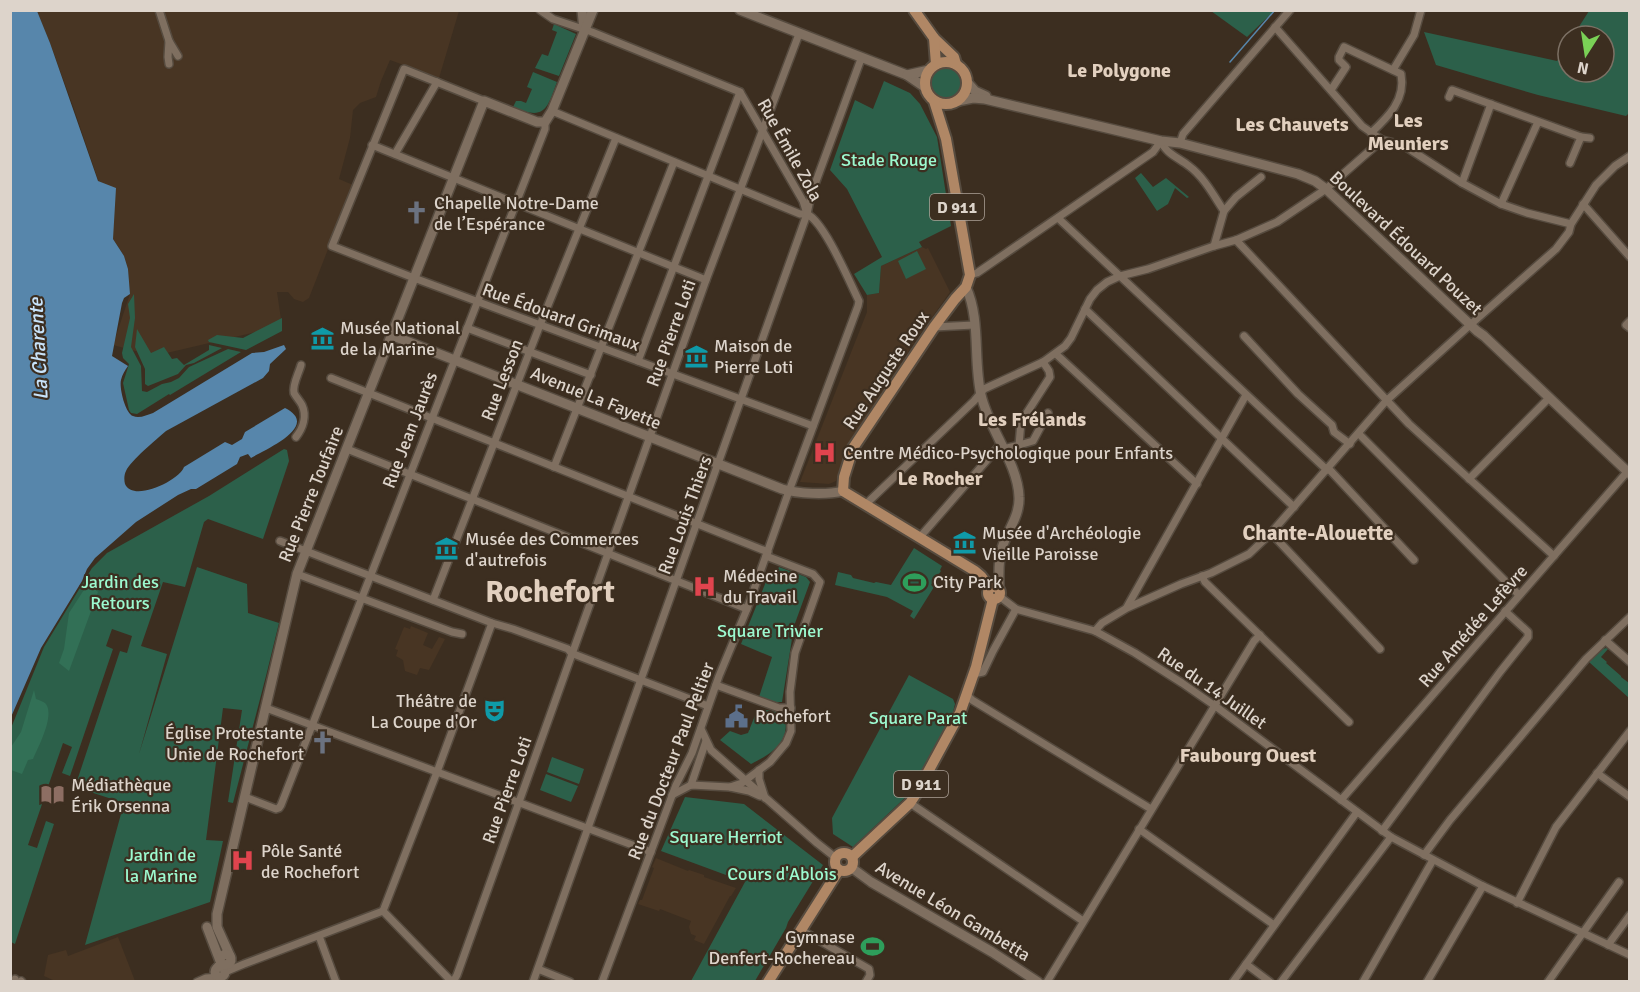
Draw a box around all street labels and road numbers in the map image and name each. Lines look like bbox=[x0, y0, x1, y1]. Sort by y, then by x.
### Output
street label: Rue Émile Zola bbox=[753, 95, 827, 205]
street label: Boulevard Édouard Pouzet bbox=[1325, 166, 1487, 320]
road number: D 911 bbox=[930, 194, 984, 220]
street label: Rue Pierre Loti bbox=[641, 276, 701, 390]
street label: Rue Édouard Grimaux bbox=[479, 278, 643, 356]
street label: Rue Auguste Roux bbox=[838, 306, 934, 433]
street label: Rue Lesson bbox=[476, 336, 528, 424]
street label: Avenue La Fayette bbox=[527, 362, 665, 434]
street label: Rue Jean Jaurès bbox=[378, 369, 442, 491]
street label: Rue Pierre Toufaire bbox=[274, 423, 348, 565]
street label: Rue Louis Thiers bbox=[653, 452, 717, 578]
street label: Rue Amédée Lefèvre bbox=[1414, 560, 1532, 692]
street label: Rue du 14 Juillet bbox=[1153, 642, 1271, 734]
street label: Rue du Docteur Paul Peltier bbox=[623, 659, 719, 863]
street label: Rue Pierre Loti bbox=[477, 733, 537, 847]
road number: D 911 bbox=[894, 771, 948, 797]
street label: Avenue Léon Gambetta bbox=[872, 856, 1034, 966]

